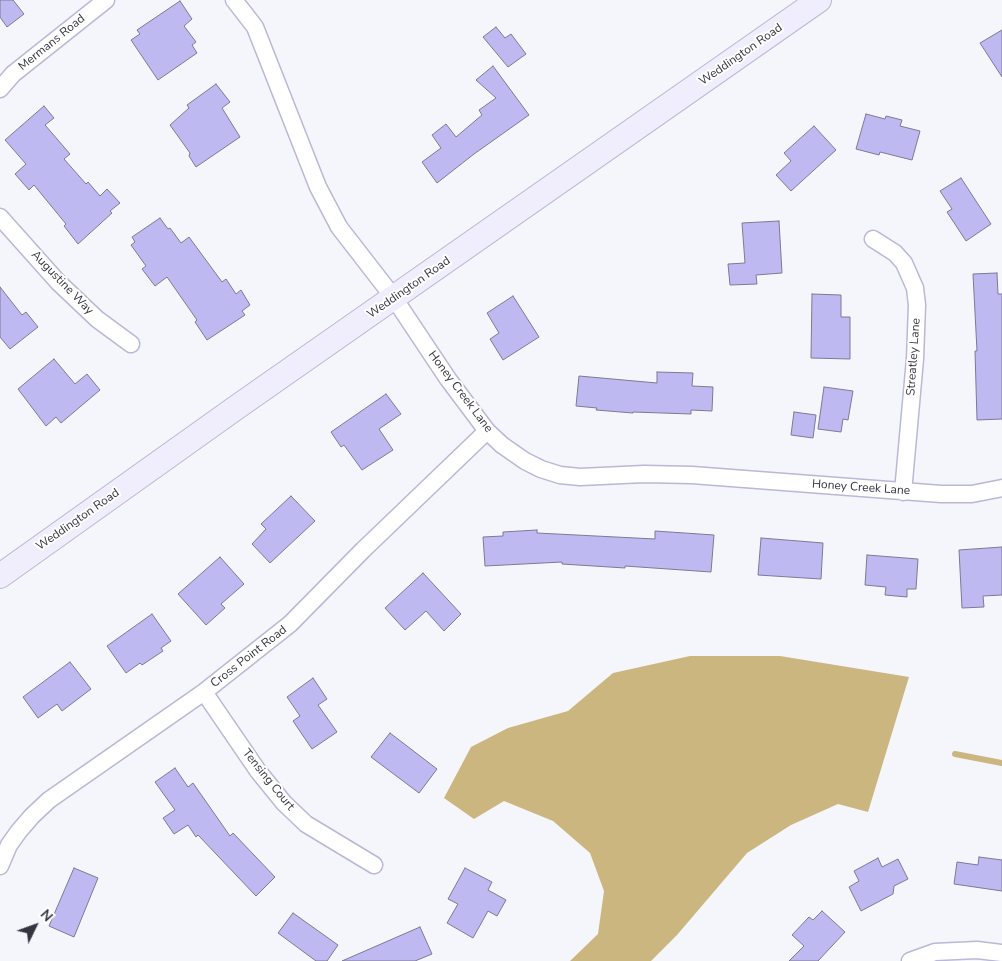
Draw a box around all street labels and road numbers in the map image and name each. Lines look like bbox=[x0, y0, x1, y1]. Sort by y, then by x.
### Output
street label: Mermans Road bbox=[16, 12, 88, 74]
street label: Weddington Road bbox=[697, 21, 785, 89]
street label: Augustine Way bbox=[28, 248, 96, 318]
street label: Weddington Road bbox=[365, 254, 453, 322]
street label: Streatley Lane bbox=[904, 318, 924, 396]
street label: Honey Creek Lane bbox=[425, 348, 495, 436]
street label: Honey Creek Lane bbox=[811, 477, 911, 499]
street label: Weddington Road bbox=[34, 486, 122, 554]
street label: Cross Point Road bbox=[208, 623, 290, 691]
street label: Tensing Court bbox=[239, 746, 297, 814]

